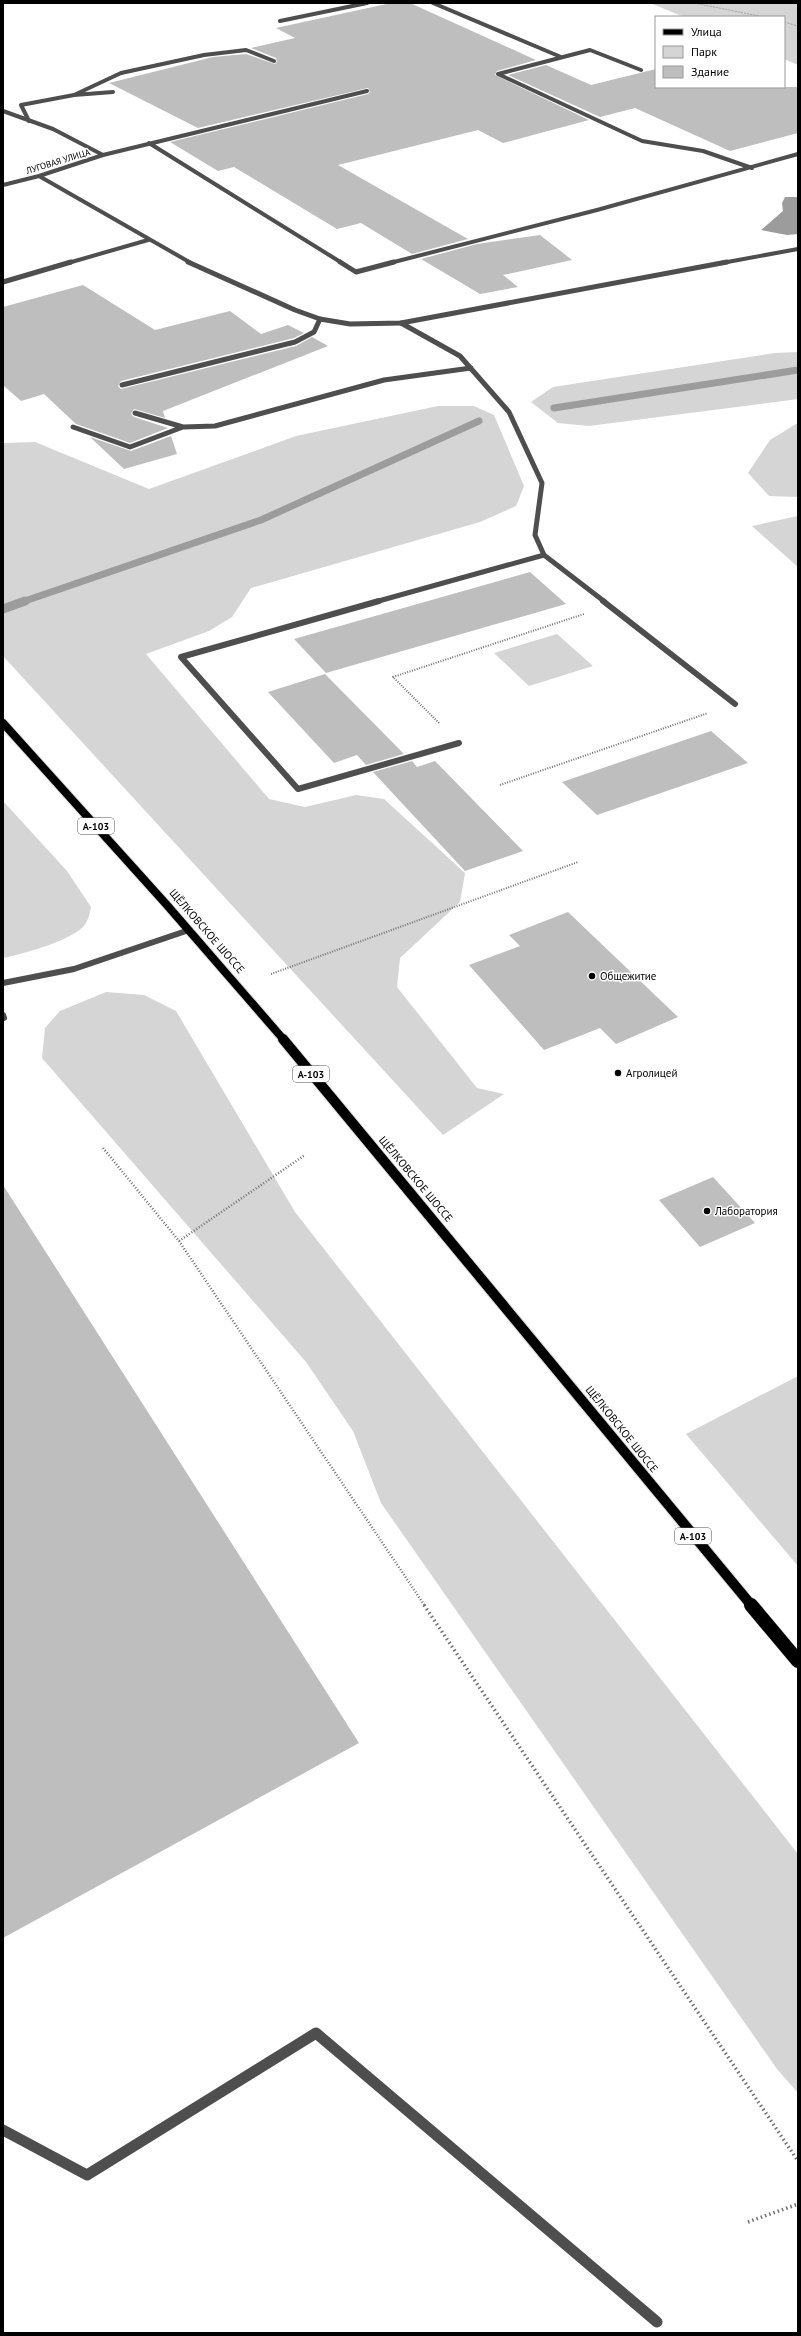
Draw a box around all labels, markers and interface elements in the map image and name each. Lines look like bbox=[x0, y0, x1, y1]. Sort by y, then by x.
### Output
legend bbox=[655, 16, 785, 88]
text: Улица bbox=[691, 24, 722, 39]
text: Парк bbox=[691, 44, 717, 59]
text: Здание bbox=[691, 64, 729, 79]
street label: ЛУГОВАЯ УЛИЦА bbox=[24, 146, 92, 176]
road number: А-103 bbox=[78, 818, 114, 834]
street label: ЩЁЛКОВСКОЕ ШОССЕ bbox=[166, 886, 248, 976]
place label: Общежитие bbox=[600, 969, 657, 983]
marker: Общежитие bbox=[587, 971, 597, 981]
road number: А-103 bbox=[293, 1066, 329, 1082]
place label: Агролицей bbox=[626, 1066, 677, 1080]
marker: Агролицей bbox=[613, 1068, 623, 1078]
street label: ЩЁЛКОВСКОЕ ШОССЕ bbox=[376, 1133, 456, 1225]
place label: Лаборатория bbox=[714, 1204, 778, 1218]
marker: Лаборатория bbox=[702, 1206, 712, 1216]
street label: ЩЁЛКОВСКОЕ ШОССЕ bbox=[583, 1383, 661, 1475]
road number: А-103 bbox=[675, 1528, 711, 1544]

